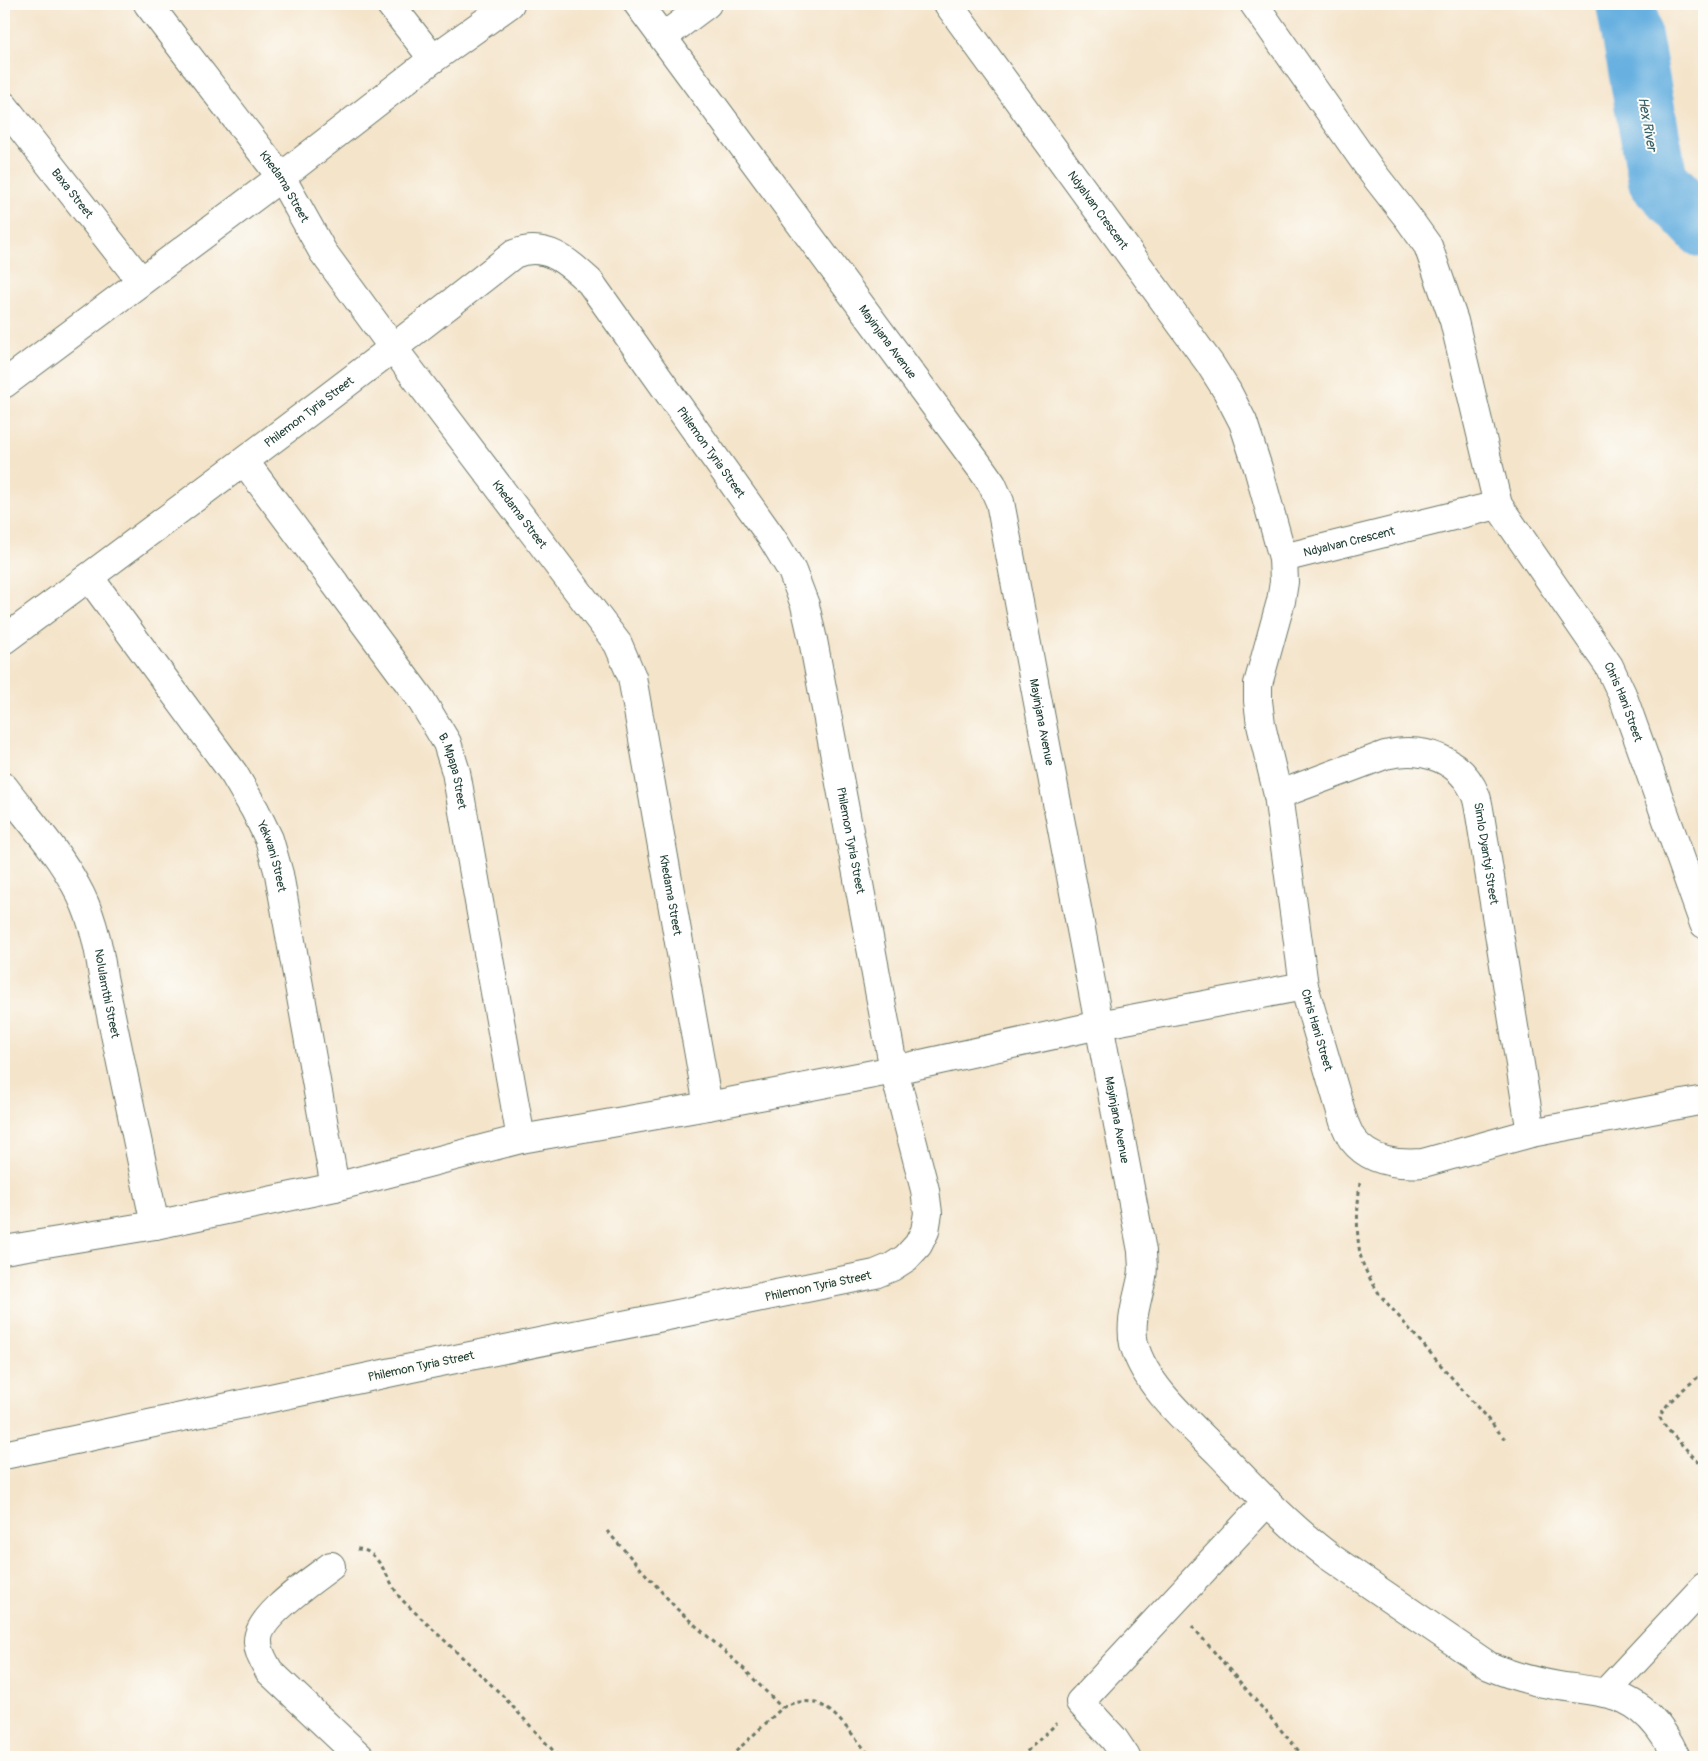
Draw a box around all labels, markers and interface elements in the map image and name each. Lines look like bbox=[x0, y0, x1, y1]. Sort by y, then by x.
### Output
water label: Hex River bbox=[1634, 96, 1661, 154]
street label: Khedama Street bbox=[256, 148, 312, 225]
street label: Baxa Street bbox=[48, 166, 96, 222]
street label: Ndyalvan Crescent bbox=[1064, 168, 1131, 253]
street label: Mayinjana Avenue bbox=[855, 302, 919, 382]
street label: Philemon Tyria Street bbox=[262, 373, 357, 451]
street label: Philemon Tyria Street bbox=[673, 404, 748, 501]
street label: Khedama Street bbox=[488, 478, 550, 552]
street label: Ndyalvan Crescent bbox=[1302, 524, 1397, 561]
street label: Chris Hani Street bbox=[1600, 660, 1645, 744]
street label: Mayinjana Avenue bbox=[1026, 677, 1057, 767]
street label: B. Mpapa Street bbox=[435, 730, 469, 811]
street label: Philemon Tyria Street bbox=[833, 786, 868, 895]
street label: Simlo Dyantyi Street bbox=[1470, 801, 1501, 906]
street label: Yekwani Street bbox=[253, 817, 289, 893]
street label: Khedama Street bbox=[656, 854, 685, 937]
street label: Nolulamthi Street bbox=[91, 948, 123, 1040]
street label: Chris Hani Street bbox=[1297, 987, 1336, 1073]
street label: Mayinjana Avenue bbox=[1101, 1075, 1132, 1165]
street label: Philemon Tyria Street bbox=[764, 1268, 873, 1305]
street label: Philemon Tyria Street bbox=[367, 1348, 476, 1385]

